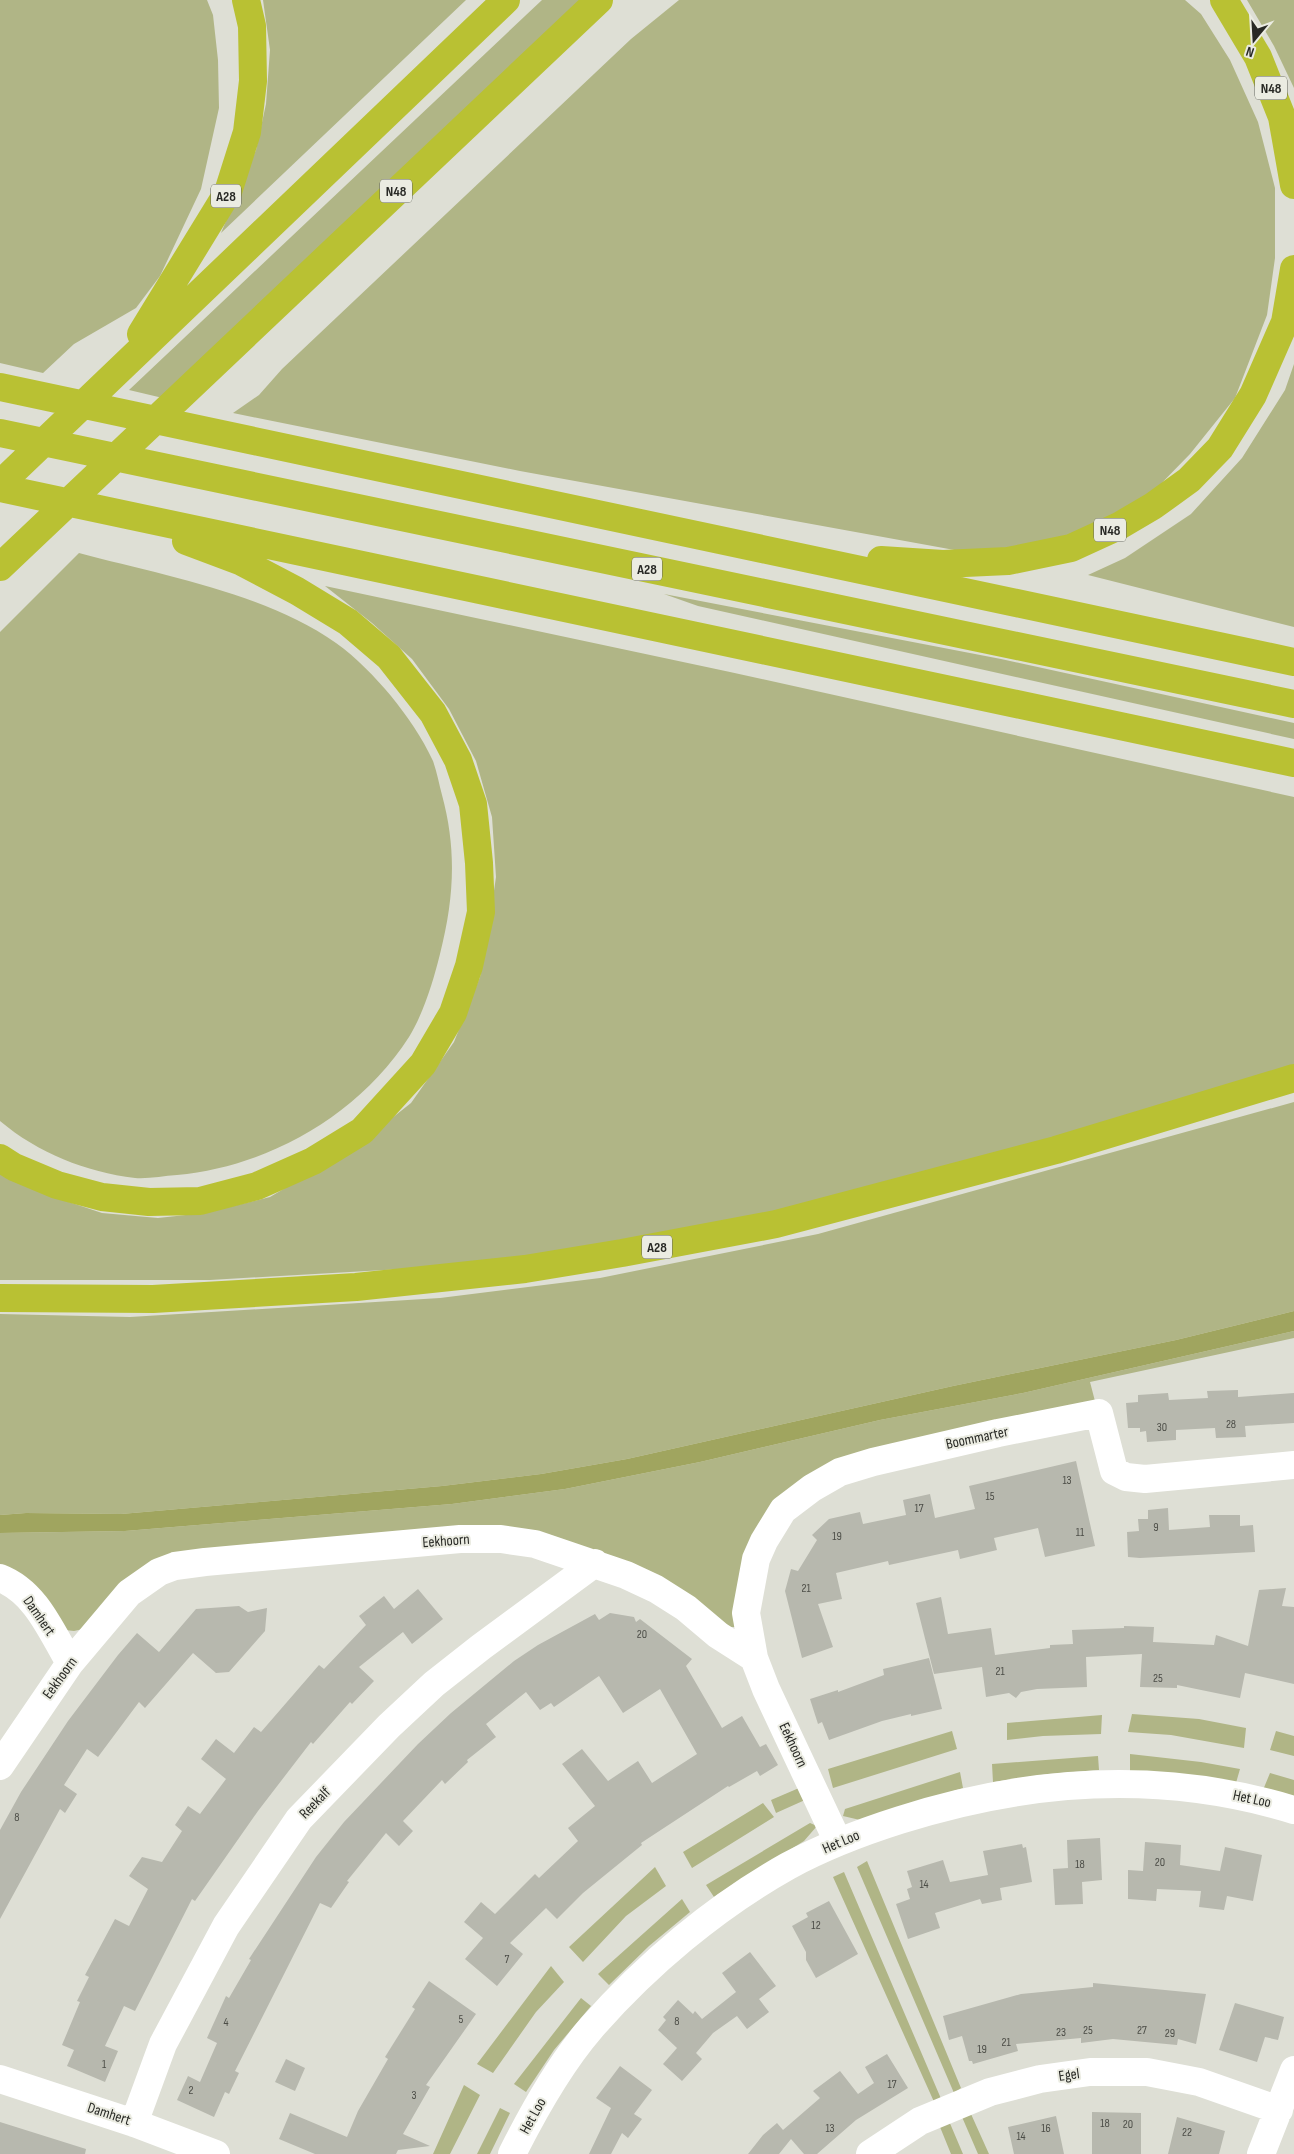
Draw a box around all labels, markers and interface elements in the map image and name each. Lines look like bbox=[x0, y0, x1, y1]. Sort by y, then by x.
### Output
north arrow bbox=[1229, 15, 1279, 65]
text: N bbox=[1244, 43, 1256, 61]
road number: N48 bbox=[1255, 76, 1287, 100]
road number: N48 bbox=[380, 180, 412, 202]
road number: A28 bbox=[211, 185, 241, 208]
road number: N48 bbox=[1094, 518, 1126, 542]
road number: A28 bbox=[632, 558, 662, 580]
road number: A28 bbox=[642, 1236, 672, 1258]
house number: 28 bbox=[1226, 1417, 1236, 1432]
house number: 30 bbox=[1157, 1420, 1167, 1435]
street label: Boommarter bbox=[944, 1422, 1011, 1454]
house number: 13 bbox=[1062, 1473, 1072, 1488]
house number: 15 bbox=[985, 1489, 995, 1504]
house number: 17 bbox=[915, 1501, 924, 1516]
house number: 9 bbox=[1153, 1520, 1159, 1535]
house number: 11 bbox=[1076, 1525, 1085, 1540]
house number: 19 bbox=[832, 1529, 842, 1544]
street label: Eekhoorn bbox=[422, 1530, 470, 1552]
house number: 21 bbox=[801, 1581, 811, 1596]
street label: Damhert bbox=[19, 1592, 60, 1640]
house number: 20 bbox=[637, 1627, 647, 1642]
street label: Eekhoorn bbox=[38, 1653, 82, 1703]
house number: 21 bbox=[995, 1664, 1005, 1679]
house number: 25 bbox=[1153, 1671, 1163, 1686]
street label: Eekhoorn bbox=[774, 1719, 812, 1771]
street label: Reekalf bbox=[295, 1782, 335, 1823]
street label: Het Loo bbox=[1231, 1786, 1273, 1812]
house number: 8 bbox=[14, 1810, 20, 1825]
street label: Het Loo bbox=[820, 1826, 862, 1858]
house number: 20 bbox=[1155, 1855, 1165, 1870]
house number: 18 bbox=[1075, 1857, 1085, 1872]
house number: 14 bbox=[919, 1877, 929, 1892]
house number: 12 bbox=[811, 1918, 821, 1933]
house number: 7 bbox=[505, 1952, 510, 1967]
house number: 5 bbox=[459, 2012, 464, 2027]
house number: 8 bbox=[674, 2014, 680, 2029]
house number: 4 bbox=[223, 2015, 229, 2030]
house number: 25 bbox=[1083, 2023, 1093, 2038]
house number: 27 bbox=[1137, 2023, 1147, 2038]
house number: 23 bbox=[1056, 2025, 1066, 2040]
house number: 29 bbox=[1165, 2026, 1175, 2041]
house number: 21 bbox=[1001, 2035, 1011, 2050]
house number: 19 bbox=[977, 2042, 987, 2057]
house number: 1 bbox=[102, 2057, 107, 2072]
street label: Egel bbox=[1057, 2064, 1081, 2086]
house number: 17 bbox=[888, 2077, 897, 2092]
house number: 2 bbox=[189, 2083, 194, 2098]
house number: 3 bbox=[411, 2088, 417, 2103]
street label: Het Loo bbox=[515, 2095, 551, 2137]
street label: Damhert bbox=[85, 2098, 133, 2130]
house number: 18 bbox=[1100, 2116, 1110, 2131]
house number: 20 bbox=[1123, 2117, 1133, 2132]
house number: 13 bbox=[825, 2121, 835, 2136]
house number: 16 bbox=[1041, 2121, 1051, 2136]
house number: 22 bbox=[1182, 2125, 1192, 2140]
house number: 14 bbox=[1016, 2129, 1026, 2144]

